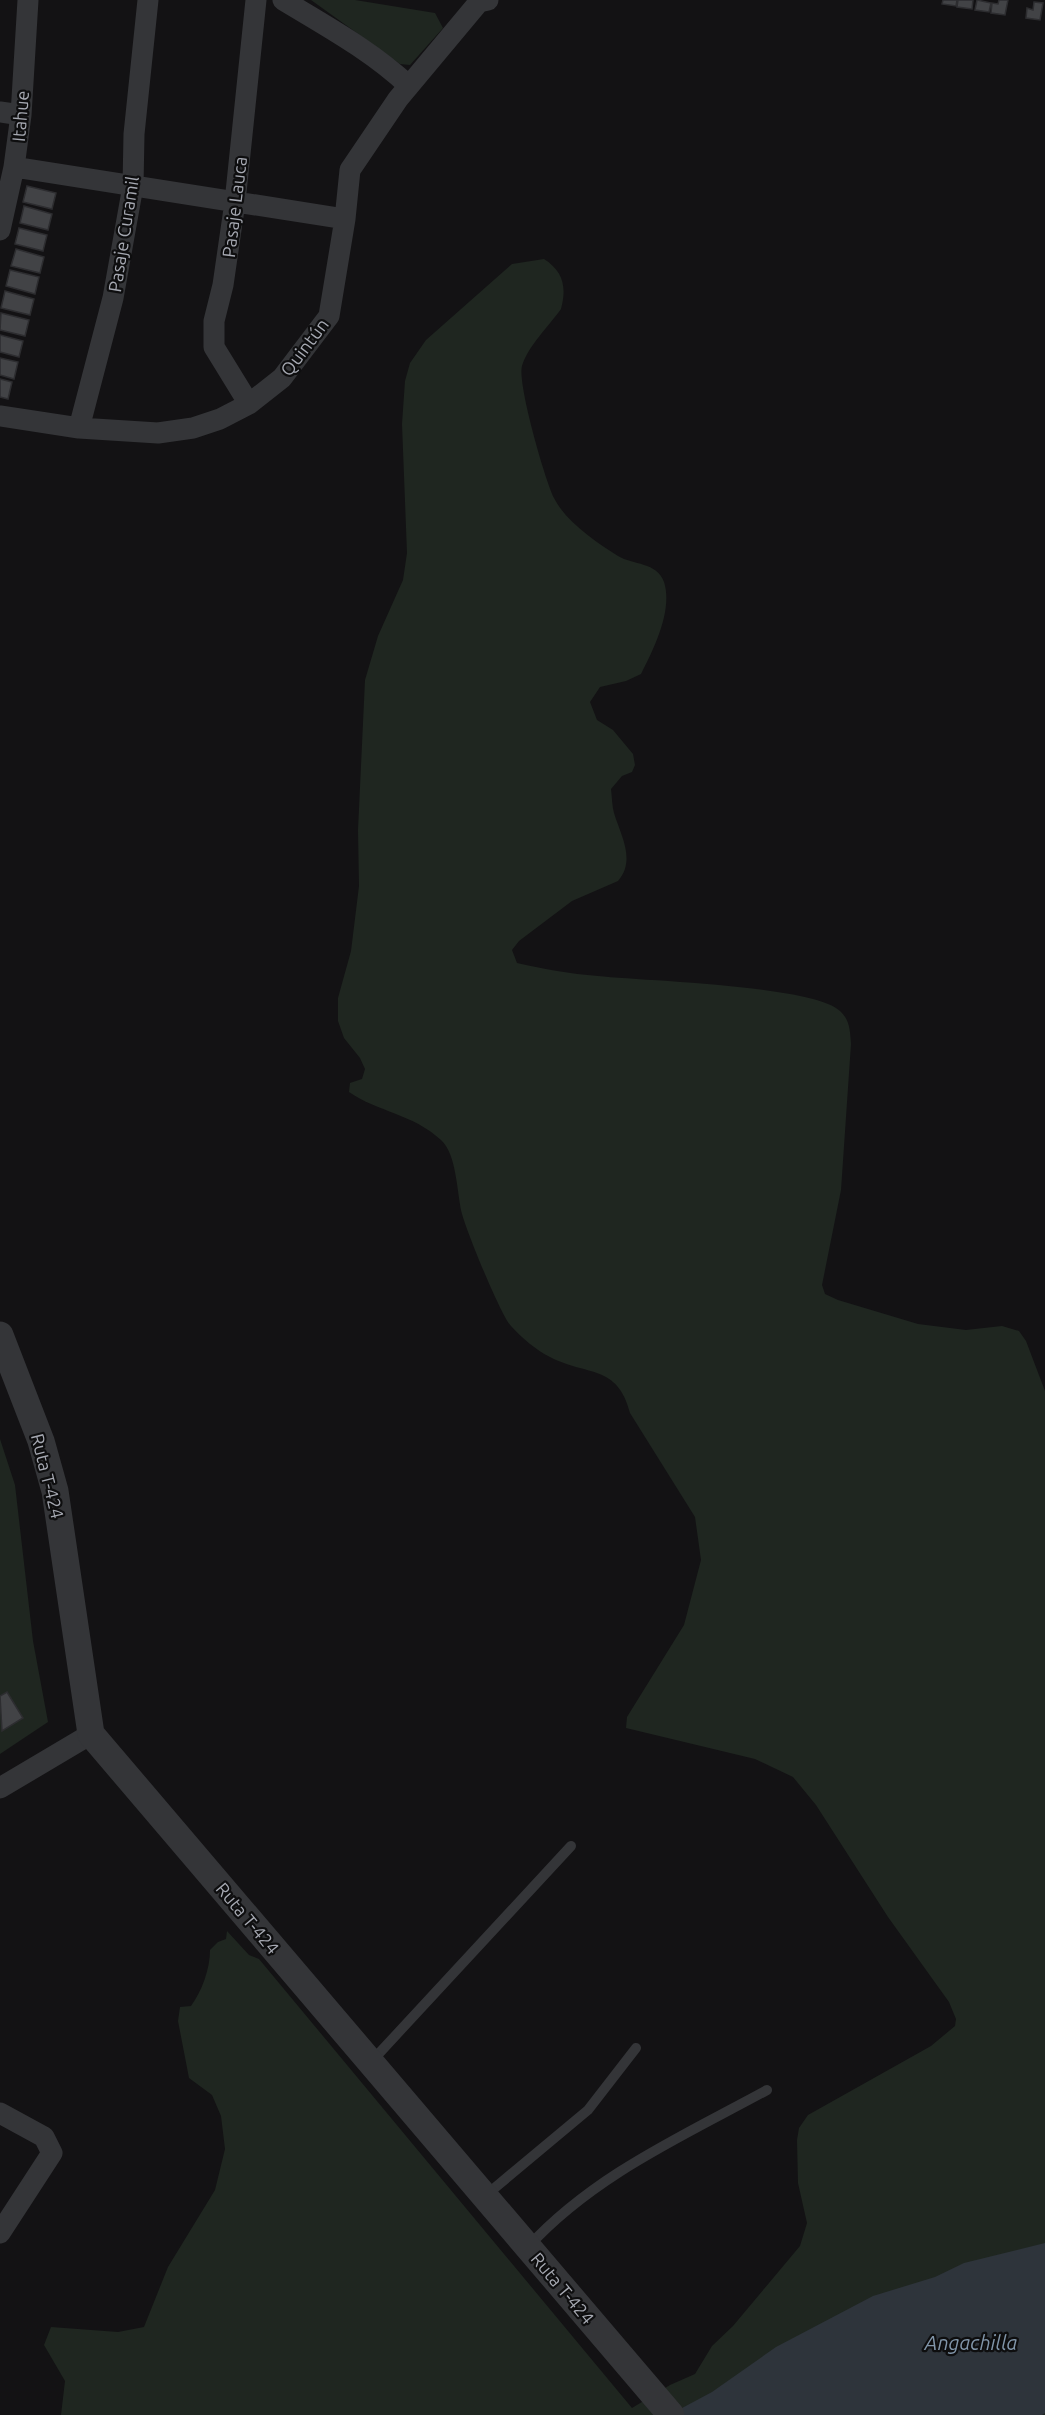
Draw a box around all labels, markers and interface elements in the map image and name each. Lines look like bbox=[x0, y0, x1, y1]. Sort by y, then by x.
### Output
street label: Itahue bbox=[8, 90, 32, 142]
street label: Pasaje Lauca bbox=[218, 155, 250, 259]
street label: Pasaje Curamil bbox=[104, 174, 142, 293]
street label: Quintún bbox=[276, 314, 333, 380]
street label: Ruta T-424 bbox=[28, 1431, 68, 1521]
street label: Ruta T-424 bbox=[212, 1878, 284, 1958]
street label: Ruta T-424 bbox=[527, 2248, 599, 2328]
water label: Angachilla bbox=[924, 2331, 1018, 2354]

